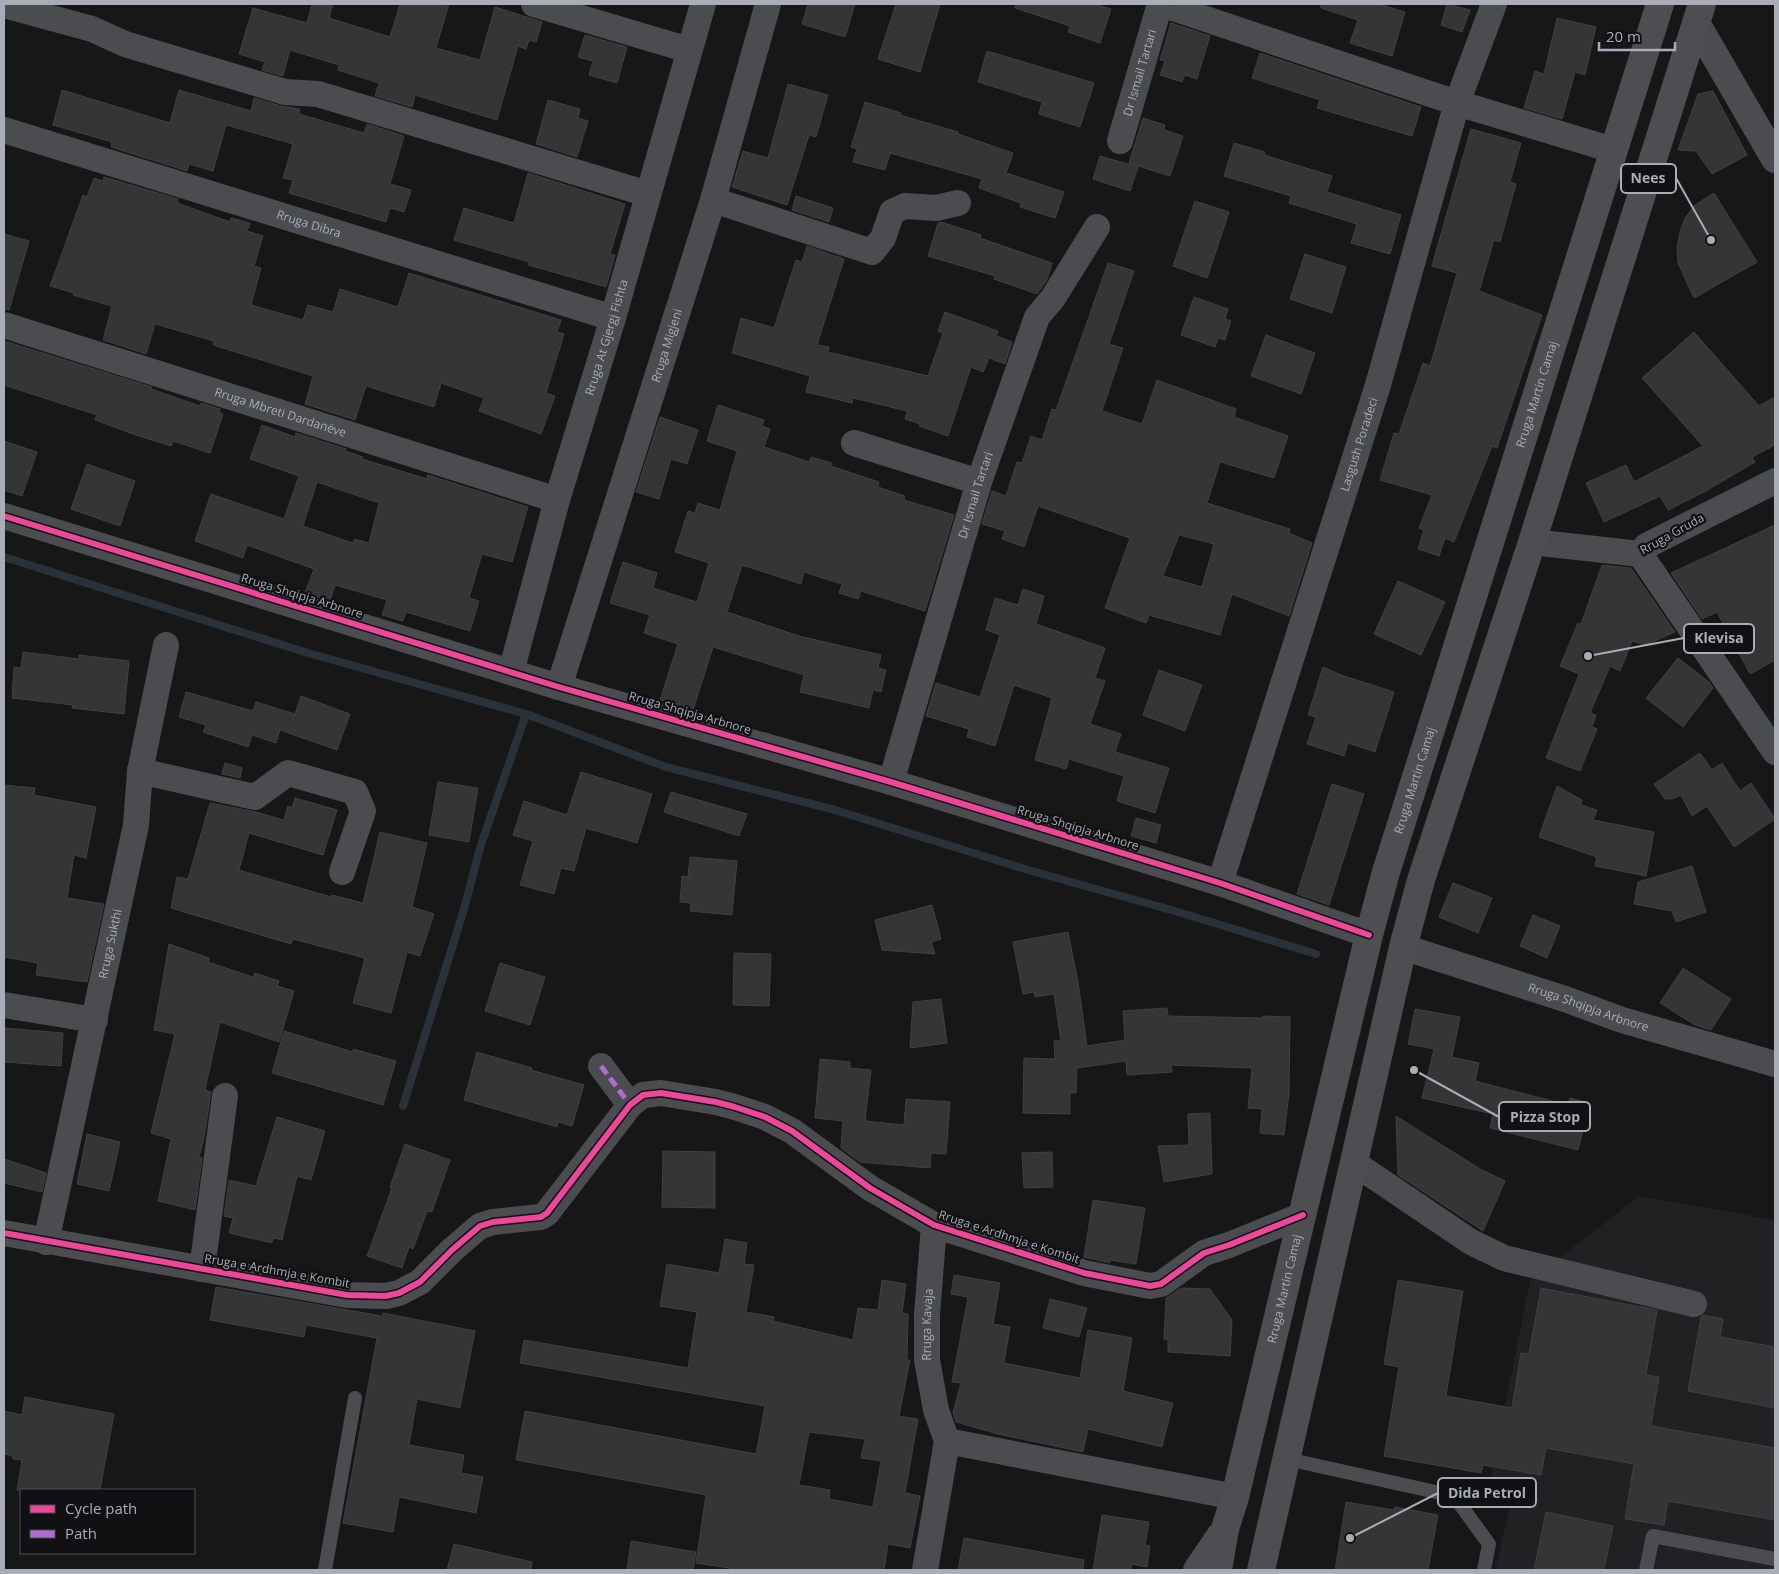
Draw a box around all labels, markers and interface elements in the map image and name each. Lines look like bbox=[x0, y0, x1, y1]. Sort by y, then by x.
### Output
scale bar bbox=[1599, 20, 1675, 52]
text: 20 m bbox=[1606, 26, 1641, 46]
street label: Dr Ismail Tartari bbox=[1119, 27, 1160, 118]
callout: Nees bbox=[1621, 164, 1676, 193]
text: Nees bbox=[1631, 168, 1665, 187]
street label: Rruga Dibra bbox=[275, 206, 343, 242]
street label: Rruga At Gjergj Fishta bbox=[581, 277, 632, 397]
street label: Rruga Migjeni bbox=[647, 306, 686, 385]
street label: Rruga Martin Camaj bbox=[1511, 339, 1561, 450]
street label: Rruga Mbreti Dardanëve bbox=[213, 383, 349, 441]
street label: Lasgush Poradeci bbox=[1336, 395, 1381, 493]
street label: Dr Ismail Tartari bbox=[954, 449, 997, 540]
street label: Rruga Gruda bbox=[1637, 509, 1707, 558]
street label: Rruga Shqipja Arbnore bbox=[239, 569, 365, 622]
callout: Klevisa bbox=[1684, 624, 1754, 653]
text: Klevisa bbox=[1694, 628, 1744, 647]
street label: Rruga Shqipja Arbnore bbox=[627, 687, 754, 738]
street label: Rruga Martin Camaj bbox=[1390, 725, 1439, 836]
street label: Rruga Shqipja Arbnore bbox=[1015, 801, 1141, 854]
street label: Rruga Sukthi bbox=[94, 907, 126, 980]
street label: Rruga Shqipja Arbnore bbox=[1526, 979, 1651, 1035]
callout: Pizza Stop bbox=[1499, 1102, 1590, 1131]
text: Pizza Stop bbox=[1510, 1107, 1580, 1126]
street label: Rruga e Ardhmja e Kombit bbox=[937, 1206, 1082, 1267]
street label: Rruga Martin Camaj bbox=[1263, 1233, 1305, 1345]
street label: Rruga e Ardhmja e Kombit bbox=[203, 1249, 351, 1292]
street label: Rruga Kavaja bbox=[918, 1288, 937, 1361]
callout: Dida Petrol bbox=[1438, 1478, 1536, 1507]
text: Dida Petrol bbox=[1448, 1483, 1526, 1502]
legend bbox=[20, 1489, 195, 1554]
text: Cycle path bbox=[65, 1498, 137, 1518]
text: Path bbox=[65, 1523, 97, 1543]

